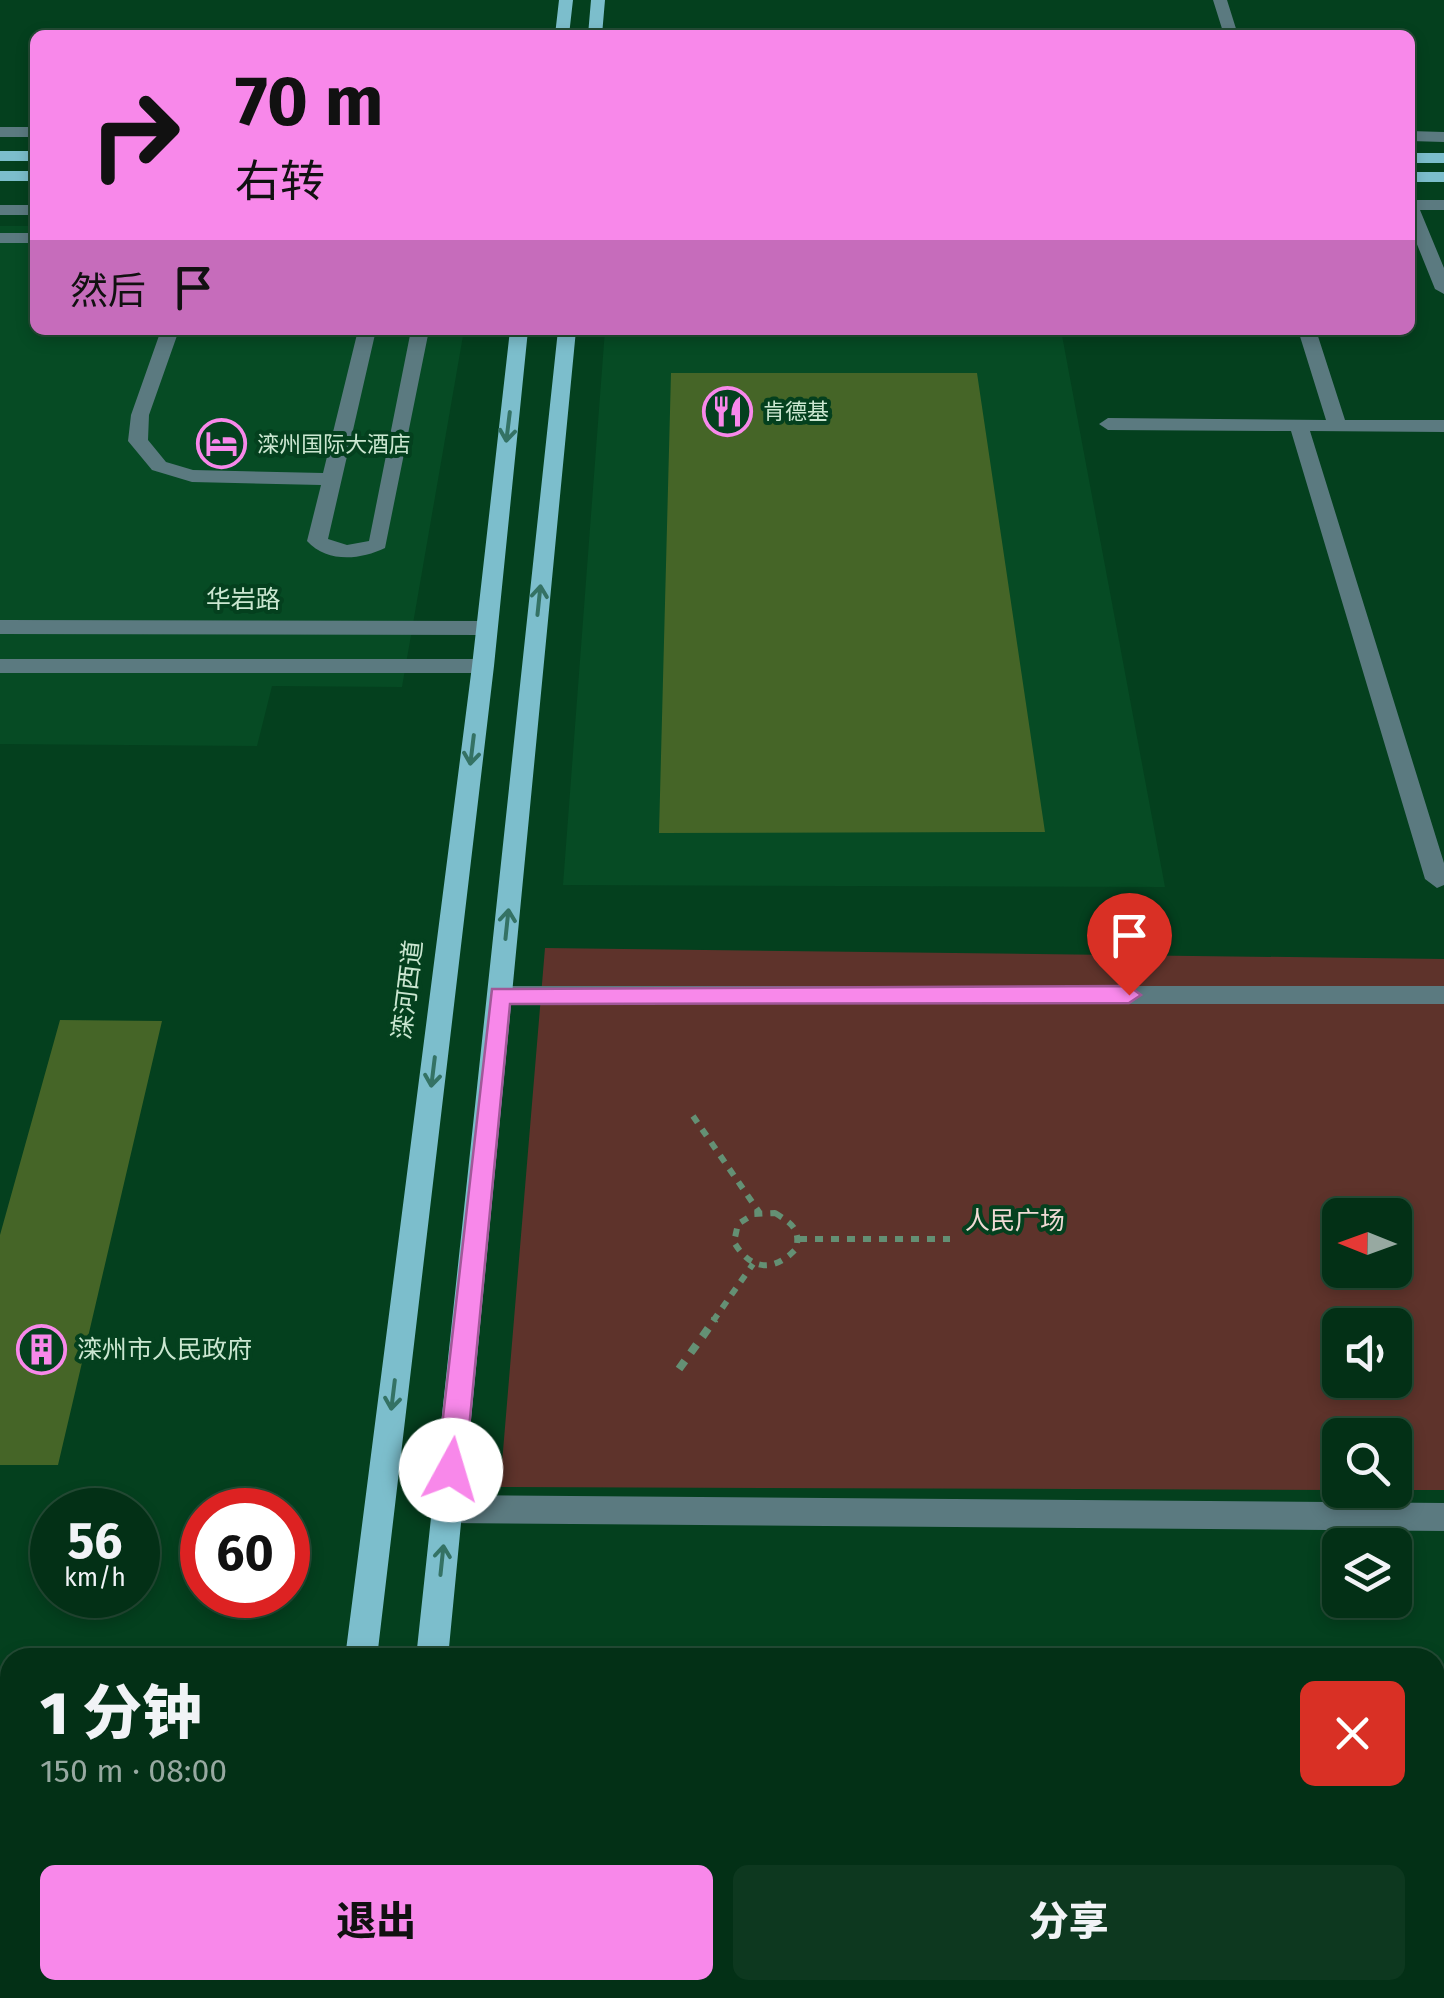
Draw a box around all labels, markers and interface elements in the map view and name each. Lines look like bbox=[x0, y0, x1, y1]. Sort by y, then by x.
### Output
text: 70 m bbox=[235, 60, 384, 144]
icon: right bbox=[70, 70, 200, 200]
text: 右转 bbox=[235, 155, 325, 209]
icon: arrive bbox=[166, 260, 221, 315]
text: 然后 bbox=[70, 268, 146, 314]
restaurant icon: 肯德基 bbox=[702, 385, 754, 437]
place label: 肯德基 bbox=[763, 398, 829, 425]
one-way arrow bbox=[498, 410, 517, 442]
hotel icon: 滦州国际大酒店 bbox=[196, 418, 248, 470]
place label: 滦州国际大酒店 bbox=[257, 431, 411, 458]
street label: 华岩路 bbox=[205, 585, 281, 615]
one-way arrow bbox=[530, 585, 549, 617]
one-way arrow bbox=[462, 733, 481, 765]
pin bbox=[1087, 893, 1172, 996]
one-way arrow bbox=[498, 908, 517, 940]
icon: arrive bbox=[1102, 908, 1157, 963]
street label: 滦河西道 bbox=[387, 939, 429, 1041]
one-way arrow bbox=[423, 1056, 441, 1088]
north arrow bbox=[1322, 1198, 1412, 1288]
map controls bbox=[1322, 1198, 1412, 1618]
park label: 人民广场 bbox=[965, 1206, 1065, 1236]
button: sound bbox=[1322, 1308, 1412, 1398]
building icon: 滦州市人民政府 bbox=[16, 1324, 68, 1376]
place label: 滦州市人民政府 bbox=[77, 1335, 252, 1365]
one-way arrow bbox=[383, 1378, 402, 1411]
position arrow bbox=[399, 1418, 503, 1522]
button: search bbox=[1322, 1418, 1412, 1508]
speed limit sign: 60 bbox=[180, 1488, 310, 1618]
text: 56 bbox=[67, 1511, 122, 1571]
button: layers bbox=[1322, 1528, 1412, 1618]
one-way arrow bbox=[433, 1545, 452, 1577]
text: km/h bbox=[64, 1563, 126, 1593]
text: 1 分钟 bbox=[40, 1678, 202, 1750]
button: close bbox=[1300, 1681, 1405, 1786]
text: 150 m · 08:00 bbox=[40, 1752, 227, 1790]
button: 退出 bbox=[40, 1865, 713, 1980]
button: 分享 bbox=[733, 1865, 1405, 1980]

